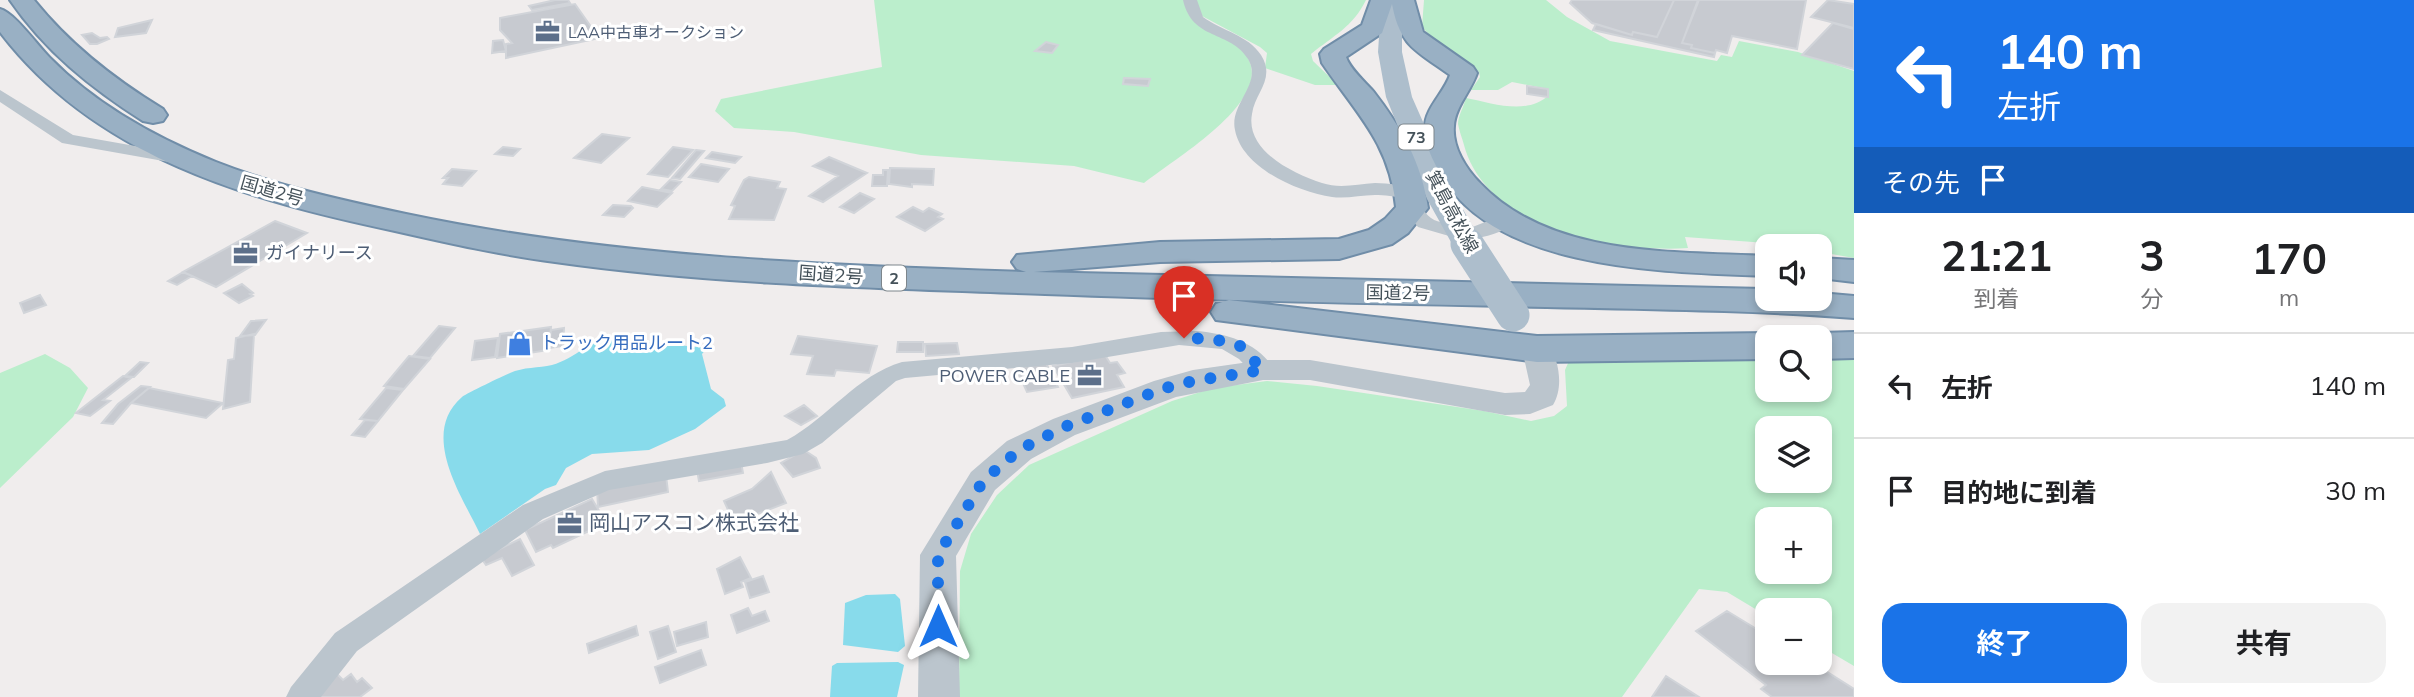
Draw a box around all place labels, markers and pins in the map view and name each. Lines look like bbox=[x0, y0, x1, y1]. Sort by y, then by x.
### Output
office icon: LAA中古車オークション bbox=[534, 18, 562, 46]
place label: LAA中古車オークション bbox=[568, 22, 744, 42]
office icon: ガイナリース bbox=[232, 239, 260, 267]
place label: ガイナリース bbox=[266, 241, 373, 264]
pin bbox=[1154, 266, 1214, 338]
shop icon: トラック用品ルート2 bbox=[506, 329, 534, 357]
place label: トラック用品ルート2 bbox=[540, 331, 713, 354]
office icon: POWER CABLE bbox=[1076, 362, 1104, 390]
place label: POWER CABLE bbox=[939, 364, 1070, 387]
office icon: 岡山アスコン株式会社 bbox=[555, 509, 583, 537]
place label: 岡山アスコン株式会社 bbox=[589, 509, 799, 535]

